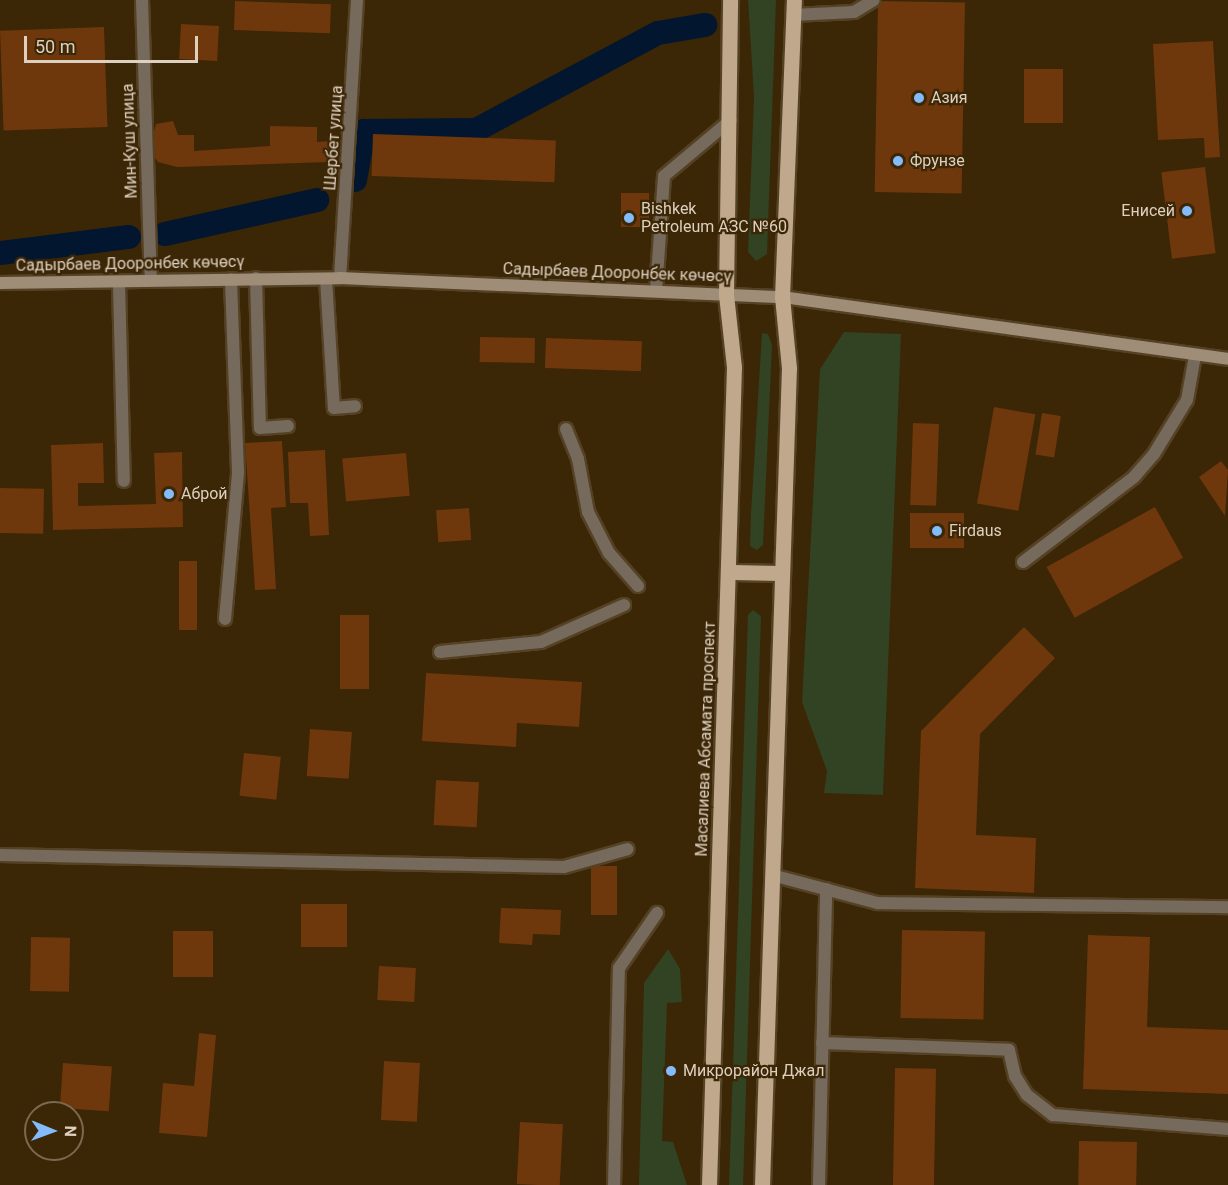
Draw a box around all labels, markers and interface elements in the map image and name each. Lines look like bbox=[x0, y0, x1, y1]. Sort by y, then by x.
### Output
scale bar bbox=[27, 24, 201, 62]
text: 50 m bbox=[35, 36, 75, 57]
street label: Мин-Куш улица bbox=[118, 83, 142, 199]
street label: Шербет улица bbox=[321, 85, 347, 191]
place label: Азия bbox=[931, 88, 968, 108]
marker: Азия bbox=[912, 91, 926, 105]
place label: Фрунзе bbox=[910, 151, 965, 171]
marker: Фрунзе bbox=[891, 154, 905, 168]
place label: Bishkek Petroleum АЗС №60 bbox=[641, 199, 787, 237]
place label: Енисей bbox=[1121, 201, 1175, 221]
marker: Енисей bbox=[1180, 204, 1194, 218]
marker: Bishkek Petroleum АЗС №60 bbox=[622, 211, 636, 225]
street label: Садырбаев Дооронбек көчөсү bbox=[15, 252, 245, 276]
street label: Садырбаев Дооронбек көчөсү bbox=[502, 259, 732, 287]
place label: Аброй bbox=[181, 484, 228, 504]
marker: Аброй bbox=[162, 487, 176, 501]
place label: Firdaus bbox=[949, 521, 1002, 541]
marker: Firdaus bbox=[930, 524, 944, 538]
street label: Масалиева Абсамата проспект bbox=[692, 621, 720, 857]
place label: Микрорайон Джал bbox=[683, 1061, 824, 1081]
marker: Микрорайон Джал bbox=[664, 1064, 678, 1078]
north arrow bbox=[24, 1101, 84, 1161]
text: N bbox=[61, 1125, 80, 1137]

